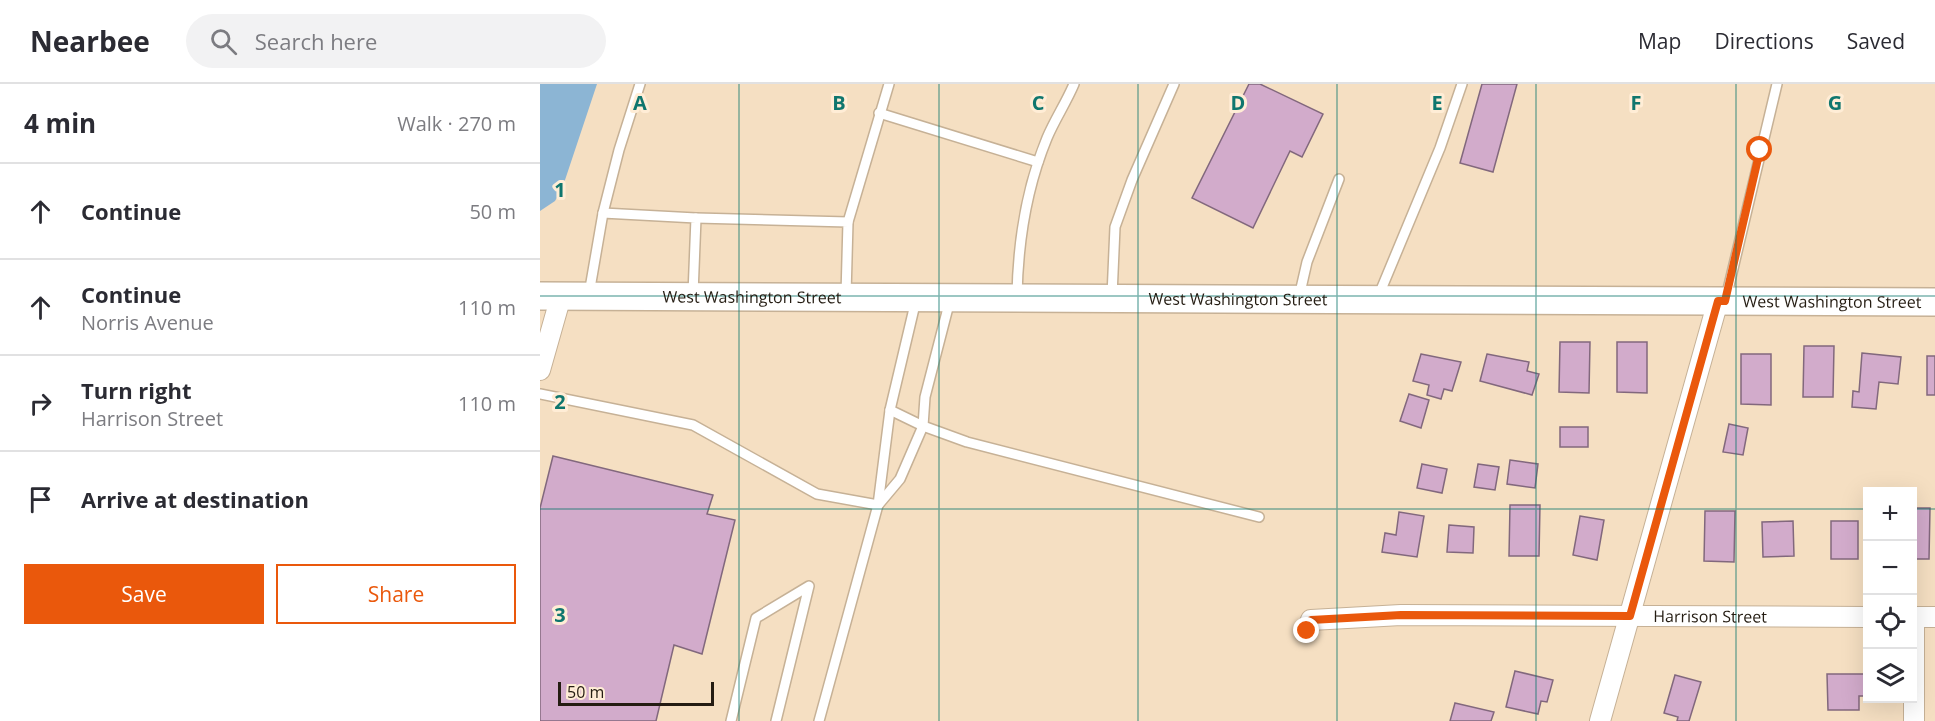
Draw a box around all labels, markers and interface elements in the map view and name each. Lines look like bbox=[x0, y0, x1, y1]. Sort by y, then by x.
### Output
search box bbox=[186, 14, 606, 68]
text: Nearbee bbox=[30, 22, 150, 60]
icon: search bbox=[207, 25, 240, 58]
text: Search here bbox=[255, 26, 377, 56]
text: Map bbox=[1638, 27, 1681, 55]
text: Directions bbox=[1714, 27, 1814, 55]
text: Saved bbox=[1847, 27, 1905, 55]
text: A bbox=[633, 89, 647, 116]
text: B bbox=[832, 89, 846, 116]
text: C bbox=[1032, 89, 1045, 116]
text: D bbox=[1231, 89, 1245, 116]
text: E bbox=[1431, 89, 1443, 116]
text: F bbox=[1631, 89, 1641, 116]
text: G bbox=[1828, 89, 1842, 116]
text: 4 min bbox=[24, 105, 96, 141]
text: Walk · 270 m bbox=[397, 110, 516, 137]
route start bbox=[1746, 136, 1772, 162]
text: 1 bbox=[554, 176, 566, 203]
icon: ahead bbox=[24, 195, 57, 228]
text: Continue bbox=[81, 196, 181, 226]
text: 50 m bbox=[469, 198, 516, 225]
text: Continue bbox=[81, 279, 181, 309]
street label: West Washington Street bbox=[662, 286, 842, 308]
street label: West Washington Street bbox=[1148, 288, 1328, 310]
street label: West Washington Street bbox=[1742, 290, 1922, 313]
icon: ahead bbox=[24, 291, 57, 324]
text: 110 m bbox=[458, 294, 516, 321]
text: Norris Avenue bbox=[81, 309, 214, 336]
text: Turn right bbox=[81, 375, 192, 405]
icon: right bbox=[24, 387, 57, 420]
text: 2 bbox=[554, 388, 566, 415]
text: 110 m bbox=[458, 390, 516, 417]
text: Harrison Street bbox=[81, 405, 223, 432]
icon: arrive bbox=[24, 483, 57, 516]
text: Arrive at destination bbox=[81, 484, 309, 514]
map controls bbox=[1863, 487, 1917, 703]
button: + bbox=[1863, 487, 1917, 541]
button: − bbox=[1863, 541, 1917, 595]
button: Save bbox=[24, 564, 264, 624]
button: Share bbox=[276, 564, 516, 624]
button: locate bbox=[1863, 595, 1917, 649]
text: 3 bbox=[554, 601, 566, 628]
street label: Harrison Street bbox=[1653, 605, 1767, 628]
route end bbox=[1293, 617, 1319, 643]
button: layers bbox=[1863, 649, 1917, 703]
scale bar bbox=[558, 679, 714, 706]
text: 50 m bbox=[567, 681, 604, 703]

